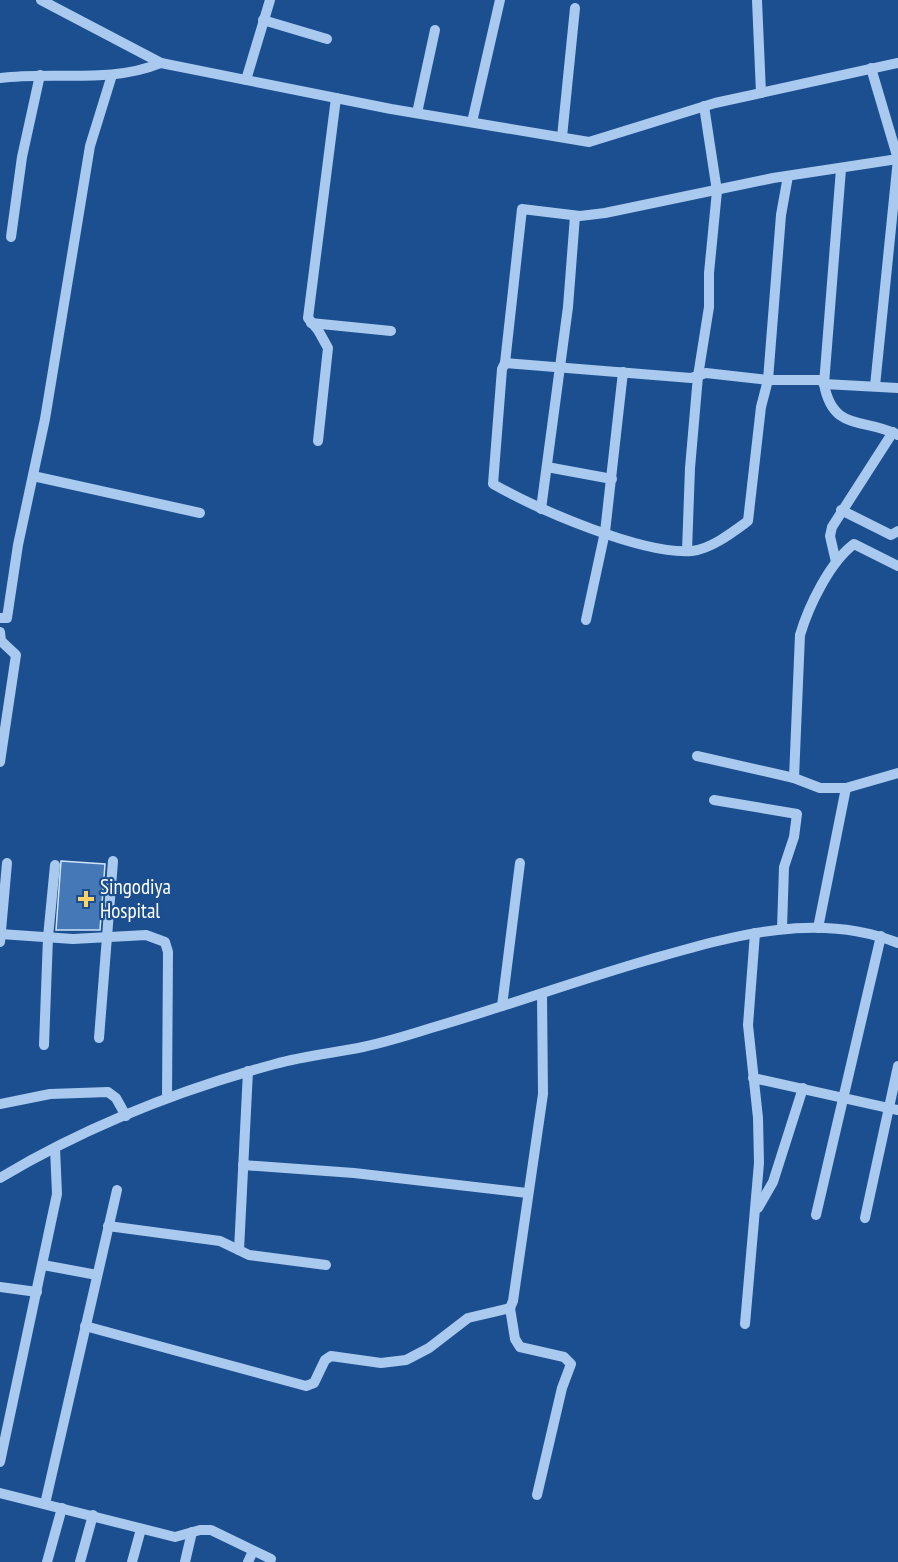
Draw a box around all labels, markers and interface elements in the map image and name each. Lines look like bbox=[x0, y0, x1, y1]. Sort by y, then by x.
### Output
place label: Singodiya Hospital bbox=[100, 873, 171, 924]
marker: Singodiya Hospital bbox=[77, 890, 95, 908]

